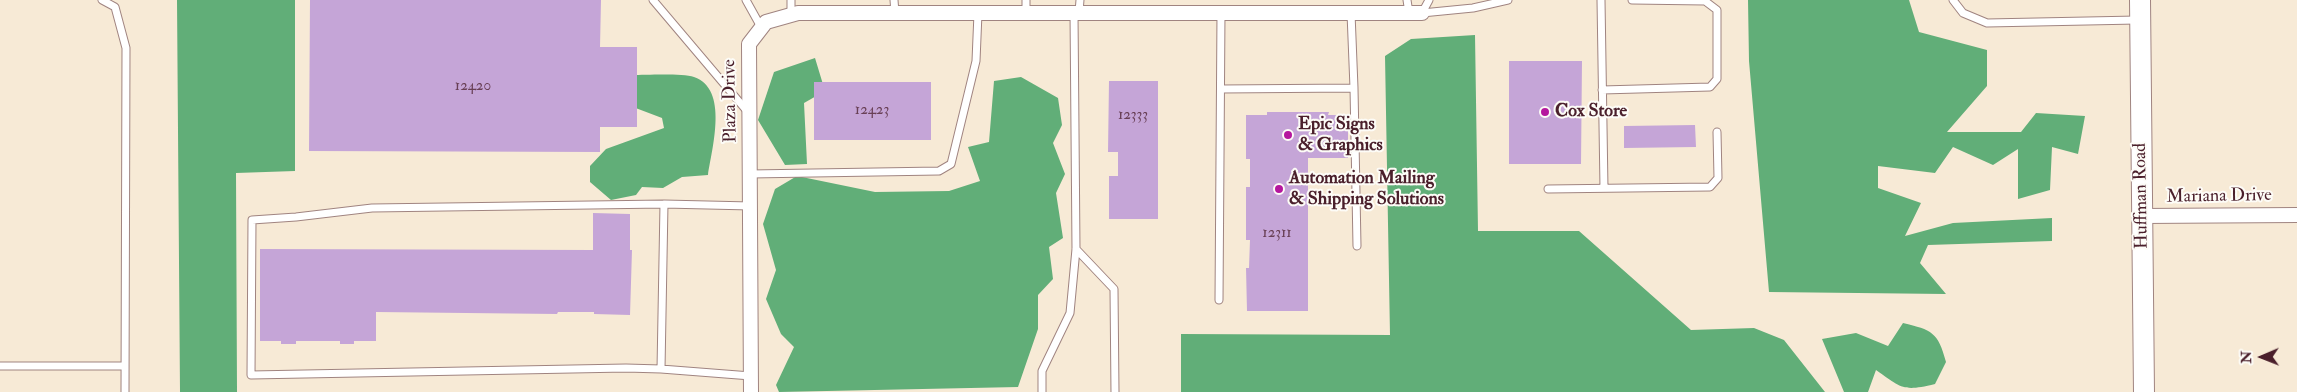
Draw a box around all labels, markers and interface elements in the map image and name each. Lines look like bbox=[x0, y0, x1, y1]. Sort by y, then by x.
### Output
street label: Plaza Drive bbox=[719, 59, 743, 143]
house number: 12420 bbox=[455, 78, 491, 96]
place label: Cox Store bbox=[1555, 101, 1627, 123]
house number: 12423 bbox=[855, 102, 889, 120]
marker: Cox Store bbox=[1539, 106, 1551, 118]
house number: 12333 bbox=[1118, 107, 1148, 125]
place label: Epic Signs & Graphics bbox=[1298, 114, 1383, 156]
marker: Epic Signs & Graphics bbox=[1282, 129, 1294, 141]
street label: Huffman Road bbox=[2130, 143, 2154, 249]
place label: Automation Mailing & Shipping Solutions bbox=[1289, 168, 1444, 210]
marker: Automation Mailing & Shipping Solutions bbox=[1273, 183, 1285, 195]
street label: Mariana Drive bbox=[2166, 185, 2272, 209]
house number: 12311 bbox=[1262, 225, 1292, 243]
north arrow bbox=[2237, 332, 2287, 382]
text: N bbox=[2238, 351, 2255, 364]

